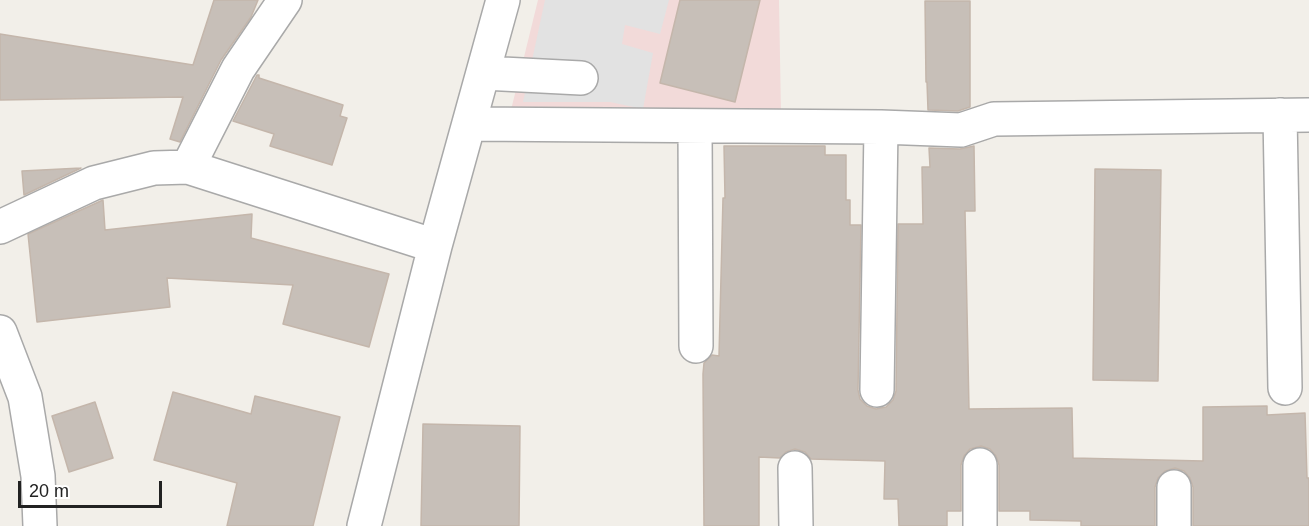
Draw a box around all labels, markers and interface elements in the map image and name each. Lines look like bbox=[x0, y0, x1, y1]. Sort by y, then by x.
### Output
scale bar bbox=[21, 469, 165, 507]
text: 20 m bbox=[29, 481, 69, 501]

